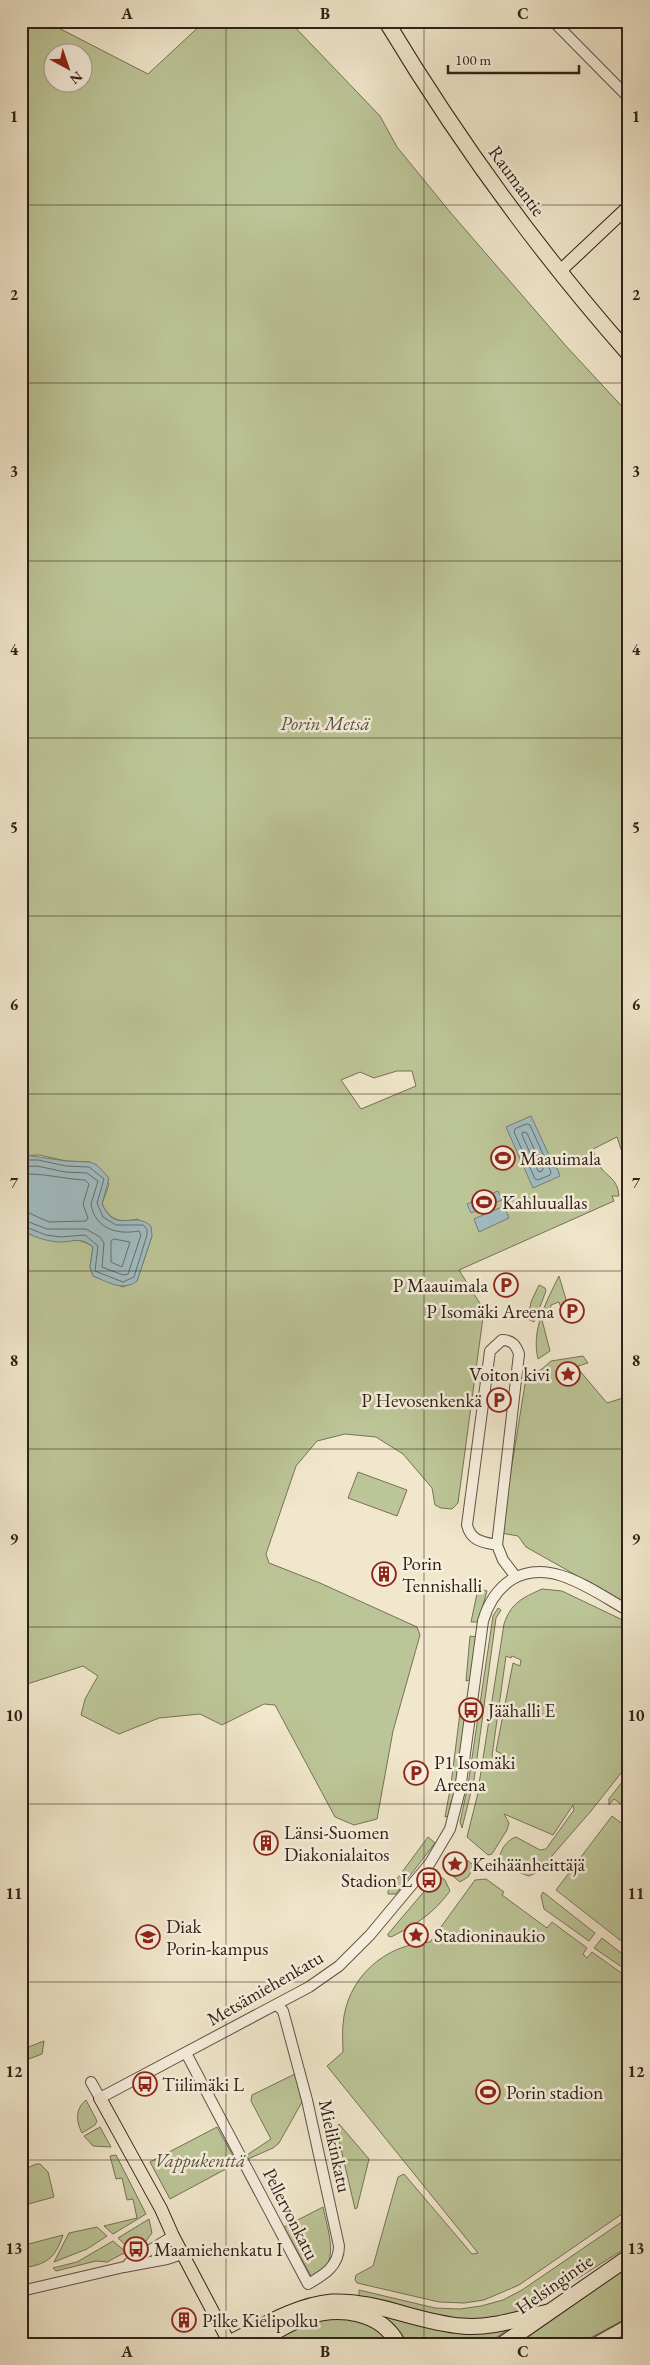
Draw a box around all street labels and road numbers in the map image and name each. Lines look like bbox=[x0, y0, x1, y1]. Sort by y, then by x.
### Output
street label: Raumantie bbox=[483, 141, 551, 221]
street label: Metsämiehenkatu bbox=[202, 1945, 328, 2031]
street label: Mielikinkatu bbox=[313, 2097, 357, 2195]
street label: Pellervonkatu bbox=[257, 2164, 325, 2264]
street label: Helsingintie bbox=[510, 2248, 598, 2320]

